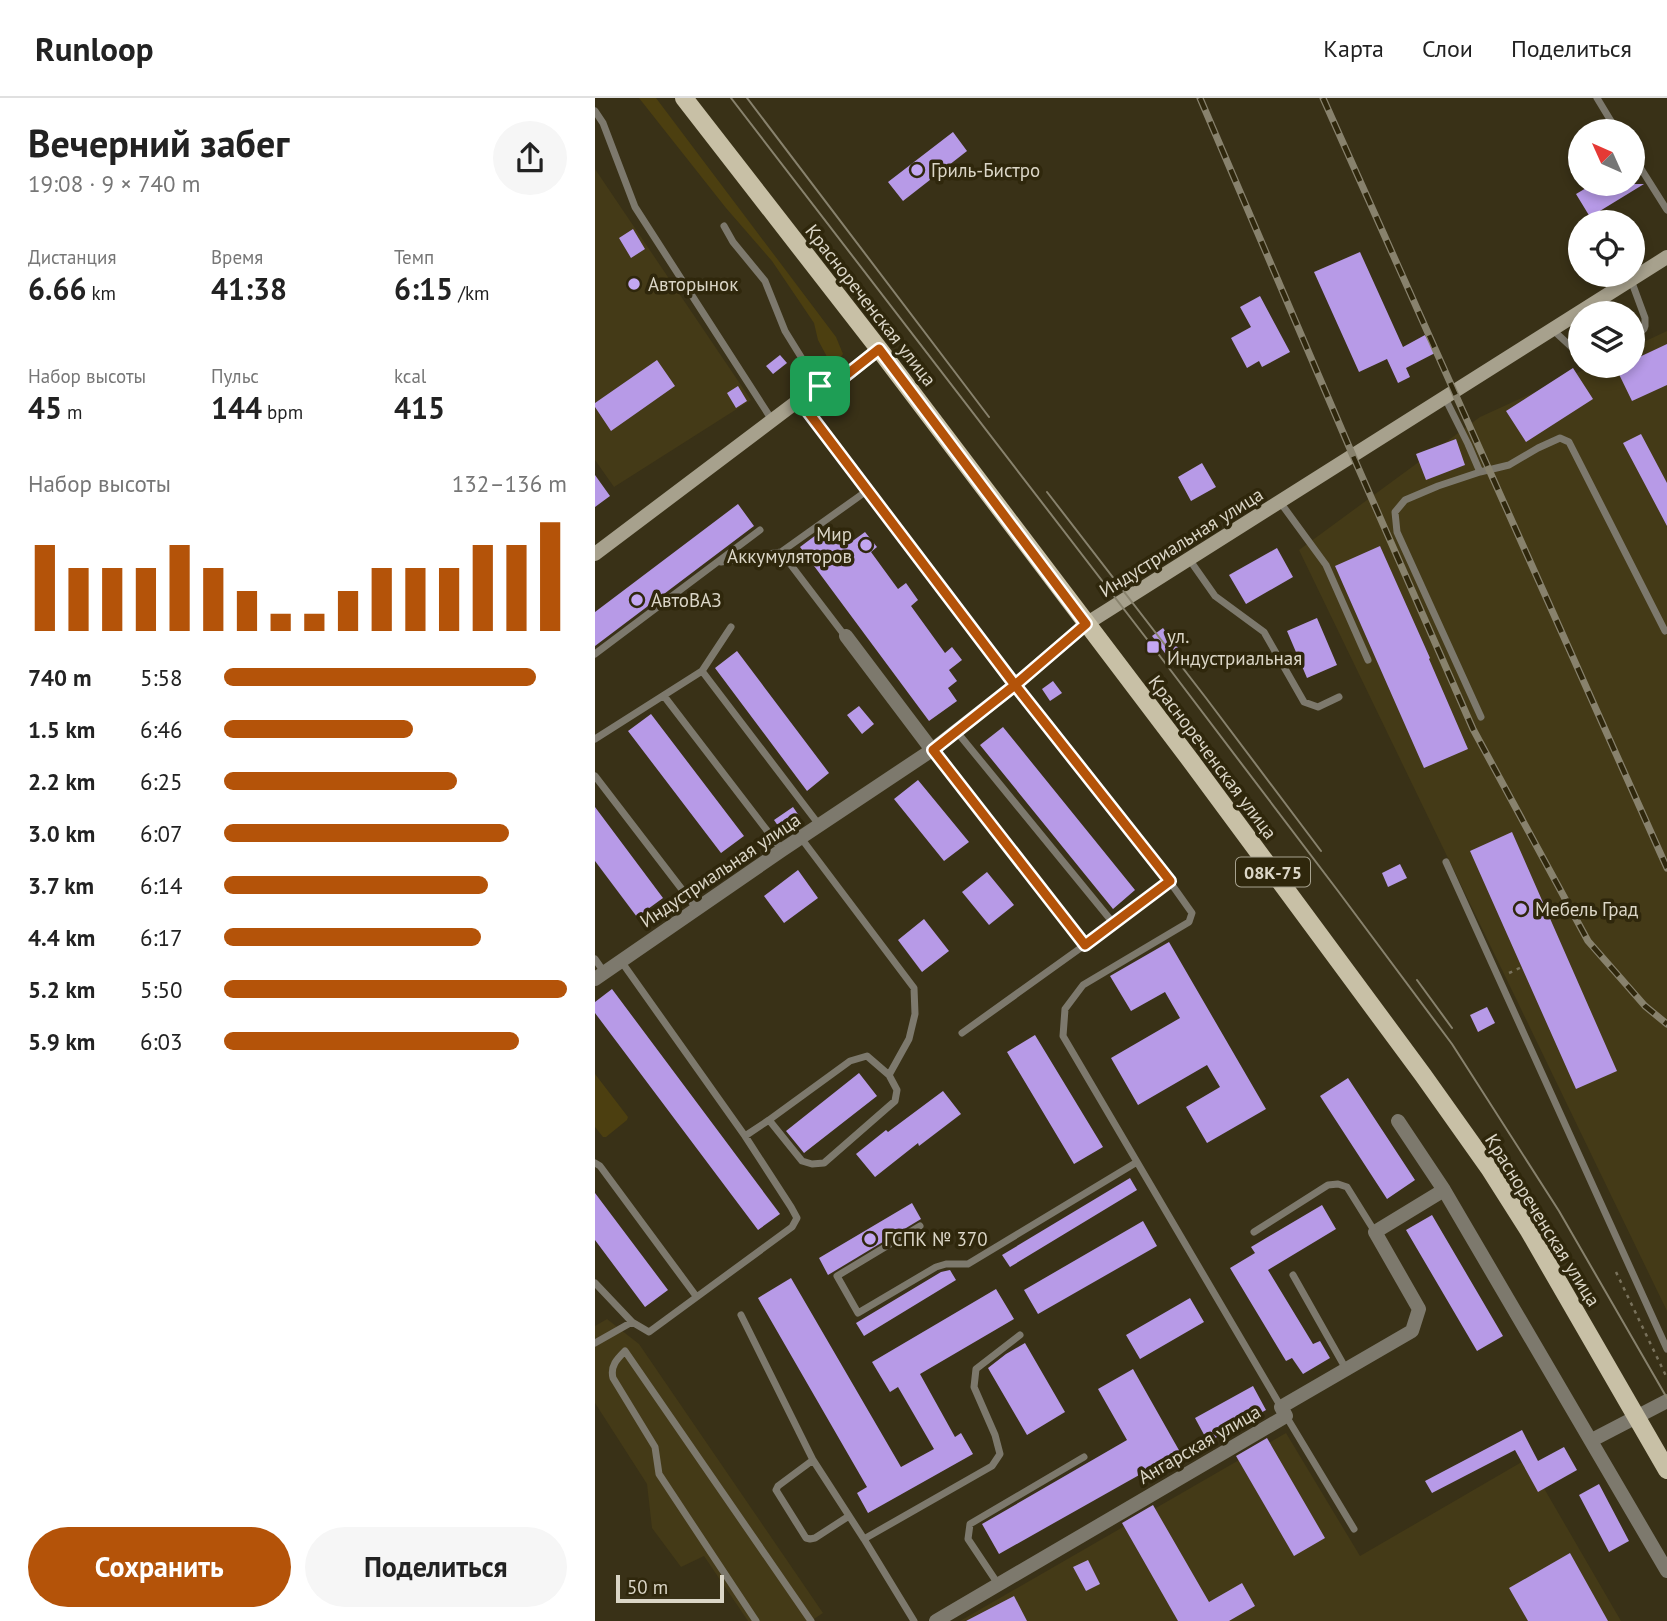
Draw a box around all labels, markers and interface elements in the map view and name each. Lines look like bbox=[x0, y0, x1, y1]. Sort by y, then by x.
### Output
text: Runloop bbox=[35, 27, 154, 70]
text: Карта bbox=[1323, 33, 1384, 64]
text: Слои bbox=[1422, 33, 1473, 64]
text: Поделиться bbox=[1511, 33, 1632, 64]
text: Вечерний забег bbox=[28, 118, 289, 167]
north arrow bbox=[1568, 119, 1645, 196]
map controls bbox=[1568, 119, 1645, 378]
button: share bbox=[493, 121, 567, 195]
place label: Гриль-Бистро bbox=[931, 158, 1040, 182]
marker: Гриль-Бистро bbox=[909, 162, 925, 178]
text: 19:08 · 9 × 740 m bbox=[28, 169, 200, 198]
button: locate bbox=[1568, 210, 1645, 287]
street label: Краснореченская улица bbox=[800, 219, 942, 391]
text: Дистанция bbox=[28, 245, 116, 269]
text: Время bbox=[211, 245, 263, 269]
text: Темп bbox=[394, 245, 434, 269]
text: 6.66 bbox=[28, 269, 86, 308]
text: 41:38 bbox=[211, 269, 287, 308]
text: 6:15 bbox=[394, 269, 453, 308]
place label: Авторынок bbox=[648, 272, 738, 296]
marker: Авторынок bbox=[626, 276, 642, 292]
text: km bbox=[86, 281, 116, 305]
text: /km bbox=[453, 281, 489, 305]
button: layers bbox=[1568, 301, 1645, 378]
pin bbox=[790, 356, 850, 416]
text: Набор высоты bbox=[28, 364, 146, 388]
text: Пульс bbox=[211, 364, 259, 388]
text: kcal bbox=[394, 364, 426, 388]
icon: arrive bbox=[801, 367, 839, 405]
text: 45 bbox=[28, 388, 62, 427]
text: 144 bbox=[211, 388, 262, 427]
text: 415 bbox=[394, 388, 445, 427]
text: m bbox=[62, 400, 83, 424]
text: bpm bbox=[262, 400, 303, 424]
text: Набор высоты bbox=[28, 469, 171, 498]
text: 132–136 m bbox=[452, 469, 567, 498]
street label: Индустриальная улица bbox=[1095, 482, 1267, 602]
place label: Мир Аккумуляторов bbox=[727, 522, 852, 568]
marker: Мир Аккумуляторов bbox=[858, 537, 874, 553]
place label: АвтоВАЗ bbox=[651, 588, 722, 612]
marker: АвтоВАЗ bbox=[629, 592, 645, 608]
place label: ул. Индустриальная bbox=[1167, 624, 1302, 670]
marker: ул. Индустриальная bbox=[1145, 639, 1161, 655]
text: 740 m bbox=[28, 663, 91, 692]
text: 5:58 bbox=[140, 663, 183, 692]
street label: Краснореченская улица bbox=[1144, 670, 1282, 844]
text: 1.5 km bbox=[28, 715, 95, 744]
text: 6:46 bbox=[140, 715, 183, 744]
text: 2.2 km bbox=[28, 767, 95, 796]
text: 6:25 bbox=[140, 767, 183, 796]
street label: Индустриальная улица bbox=[635, 807, 805, 933]
text: 3.0 km bbox=[28, 819, 95, 848]
text: 6:07 bbox=[140, 819, 183, 848]
road number: 08К-75 bbox=[1236, 858, 1310, 886]
text: 3.7 km bbox=[28, 871, 94, 900]
text: 6:14 bbox=[140, 871, 183, 900]
place label: Мебель Град bbox=[1535, 897, 1638, 921]
marker: Мебель Град bbox=[1513, 901, 1529, 917]
text: 4.4 km bbox=[28, 923, 95, 952]
text: 6:17 bbox=[140, 923, 183, 952]
text: 5.2 km bbox=[28, 975, 95, 1004]
text: 5:50 bbox=[140, 975, 183, 1004]
text: 5.9 km bbox=[28, 1027, 95, 1056]
text: 6:03 bbox=[140, 1027, 183, 1056]
street label: Краснореченская улица bbox=[1480, 1129, 1606, 1311]
place label: ГСПК № 370 bbox=[884, 1227, 988, 1251]
marker: ГСПК № 370 bbox=[862, 1231, 878, 1247]
street label: Ангарская улица bbox=[1133, 1399, 1265, 1489]
button: Сохранить bbox=[28, 1527, 291, 1607]
button: Поделиться bbox=[305, 1527, 567, 1607]
scale bar bbox=[616, 1572, 725, 1604]
text: 50 m bbox=[627, 1575, 668, 1599]

